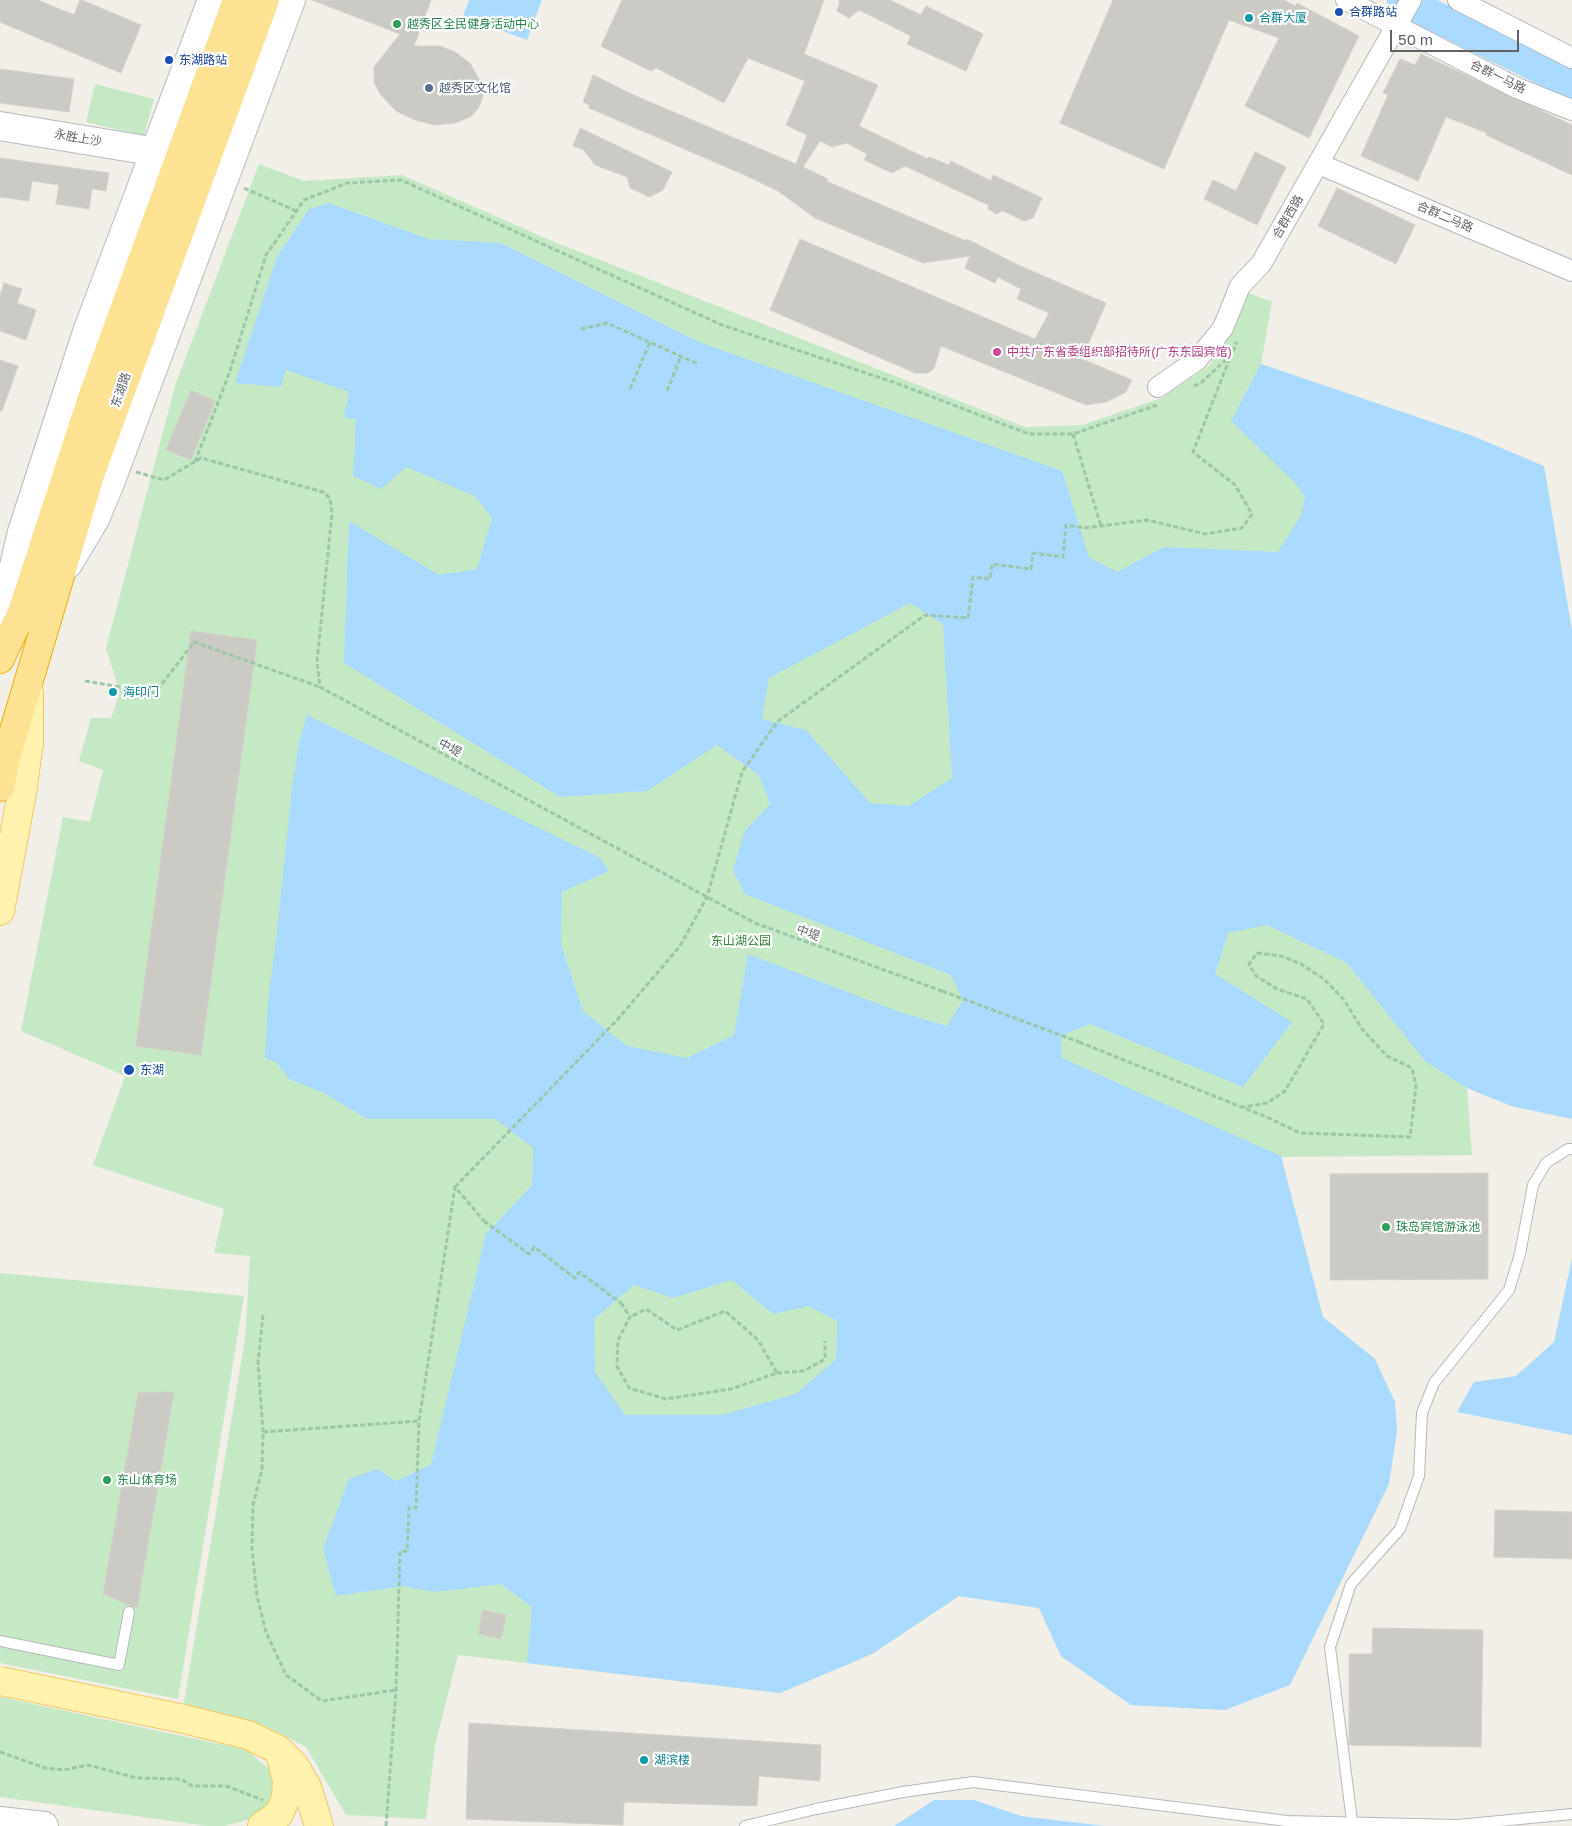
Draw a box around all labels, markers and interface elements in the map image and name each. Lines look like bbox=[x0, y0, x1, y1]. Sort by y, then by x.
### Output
place label: 合群路站 bbox=[1349, 5, 1397, 19]
marker: 合群路站 bbox=[1333, 6, 1345, 18]
place label: 合群大厦 bbox=[1259, 11, 1307, 25]
marker: 合群大厦 bbox=[1243, 12, 1255, 24]
place label: 越秀区全民健身活动中心 bbox=[407, 17, 539, 31]
marker: 越秀区全民健身活动中心 bbox=[391, 18, 403, 30]
scale bar bbox=[1392, 20, 1521, 52]
text: 50 m bbox=[1398, 30, 1433, 48]
place label: 东湖路站 bbox=[179, 53, 227, 67]
marker: 东湖路站 bbox=[163, 54, 175, 66]
street label: 合群一马路 bbox=[1468, 57, 1528, 97]
place label: 越秀区文化馆 bbox=[439, 81, 511, 95]
marker: 越秀区文化馆 bbox=[423, 82, 435, 94]
street label: 永胜上沙 bbox=[53, 127, 103, 149]
street label: 合群西路 bbox=[1270, 193, 1306, 241]
street label: 合群二马路 bbox=[1415, 199, 1475, 235]
place label: 中共广东省委组织部招待所(广东东园宾馆) bbox=[1007, 345, 1232, 359]
marker: 中共广东省委组织部招待所(广东东园宾馆) bbox=[991, 346, 1003, 358]
street label: 东湖路 bbox=[108, 371, 134, 409]
place label: 海印门 bbox=[123, 685, 159, 699]
marker: 海印门 bbox=[107, 686, 119, 698]
street label: 中堤 bbox=[436, 736, 464, 760]
street label: 中堤 bbox=[794, 922, 822, 944]
park label: 东山湖公园 bbox=[711, 934, 771, 948]
marker: 东湖 bbox=[122, 1063, 136, 1077]
place label: 东湖 bbox=[140, 1063, 164, 1077]
place label: 珠岛宾馆游泳池 bbox=[1396, 1220, 1480, 1234]
marker: 珠岛宾馆游泳池 bbox=[1380, 1221, 1392, 1233]
place label: 东山体育场 bbox=[117, 1473, 177, 1487]
marker: 东山体育场 bbox=[101, 1474, 113, 1486]
place label: 湖滨楼 bbox=[654, 1753, 690, 1767]
marker: 湖滨楼 bbox=[638, 1754, 650, 1766]

